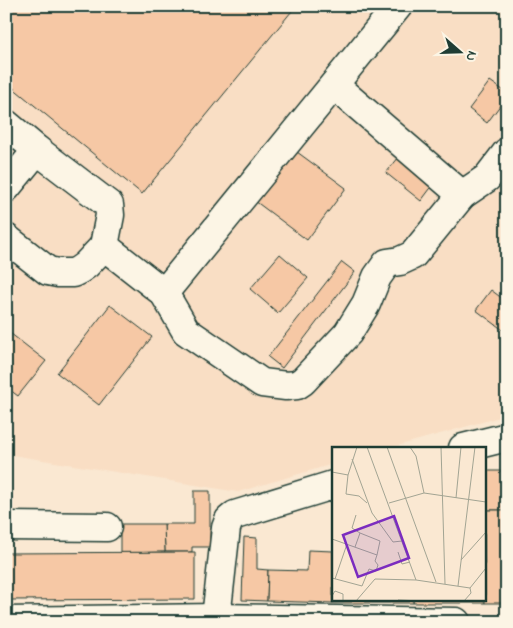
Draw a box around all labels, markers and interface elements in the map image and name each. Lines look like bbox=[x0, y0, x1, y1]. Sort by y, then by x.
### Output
north arrow bbox=[436, 28, 486, 78]
text: N bbox=[459, 48, 482, 64]
inset map bbox=[332, 447, 486, 600]

